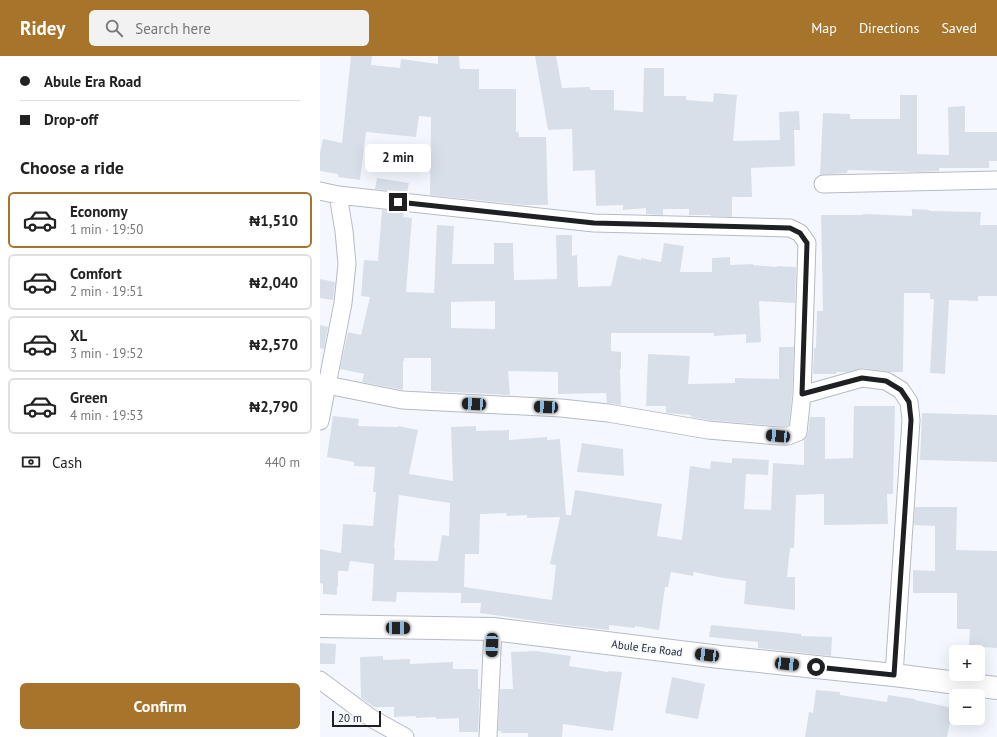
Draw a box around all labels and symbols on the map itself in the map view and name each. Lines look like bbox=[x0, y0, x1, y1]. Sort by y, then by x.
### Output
callout: 2 min bbox=[365, 144, 431, 172]
route end bbox=[389, 193, 407, 211]
car bbox=[462, 397, 486, 411]
car bbox=[534, 400, 558, 414]
car bbox=[766, 429, 790, 443]
car bbox=[386, 622, 410, 634]
car bbox=[486, 633, 498, 657]
street label: Abule Era Road bbox=[611, 637, 683, 659]
car bbox=[694, 648, 720, 662]
car bbox=[774, 657, 800, 671]
route start bbox=[807, 658, 825, 676]
scale bar bbox=[332, 709, 381, 728]

